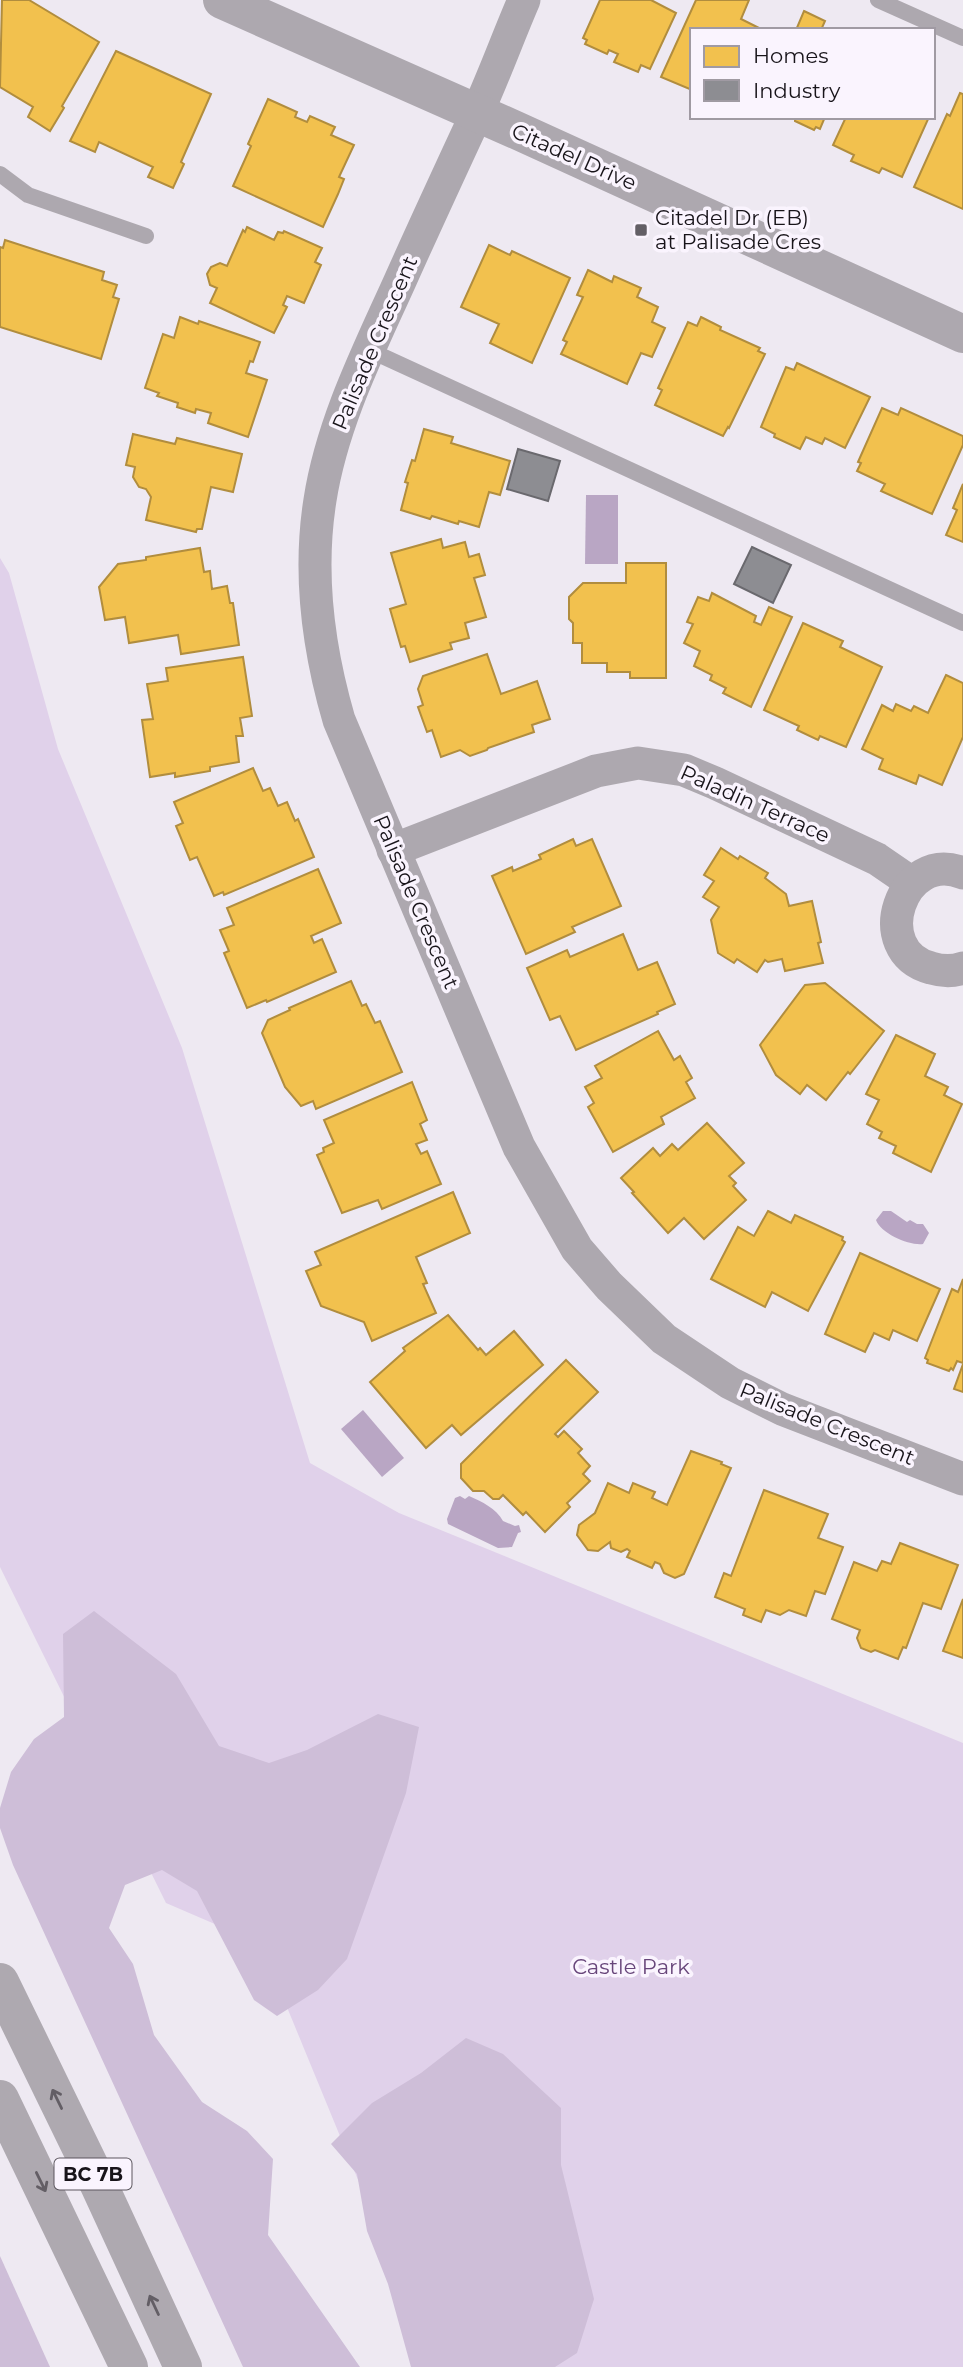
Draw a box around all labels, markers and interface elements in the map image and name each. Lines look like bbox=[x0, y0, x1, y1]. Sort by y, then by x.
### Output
legend bbox=[690, 28, 935, 119]
text: Homes bbox=[753, 43, 828, 68]
text: Industry bbox=[753, 78, 841, 103]
street label: Citadel Drive bbox=[508, 118, 640, 195]
place label: Citadel Dr (EB) at Palisade Cres bbox=[655, 205, 821, 254]
marker: Citadel Dr (EB) at Palisade Cres bbox=[633, 222, 649, 238]
street label: Palisade Crescent bbox=[327, 252, 422, 434]
street label: Paladin Terrace bbox=[677, 759, 834, 848]
street label: Palisade Crescent bbox=[369, 811, 464, 993]
street label: Palisade Crescent bbox=[736, 1377, 918, 1470]
park label: Castle Park bbox=[572, 1954, 690, 1979]
one-way arrow bbox=[50, 2089, 63, 2110]
road number: BC 7B bbox=[55, 2158, 132, 2190]
one-way arrow bbox=[35, 2171, 49, 2192]
one-way arrow bbox=[147, 2295, 160, 2316]

